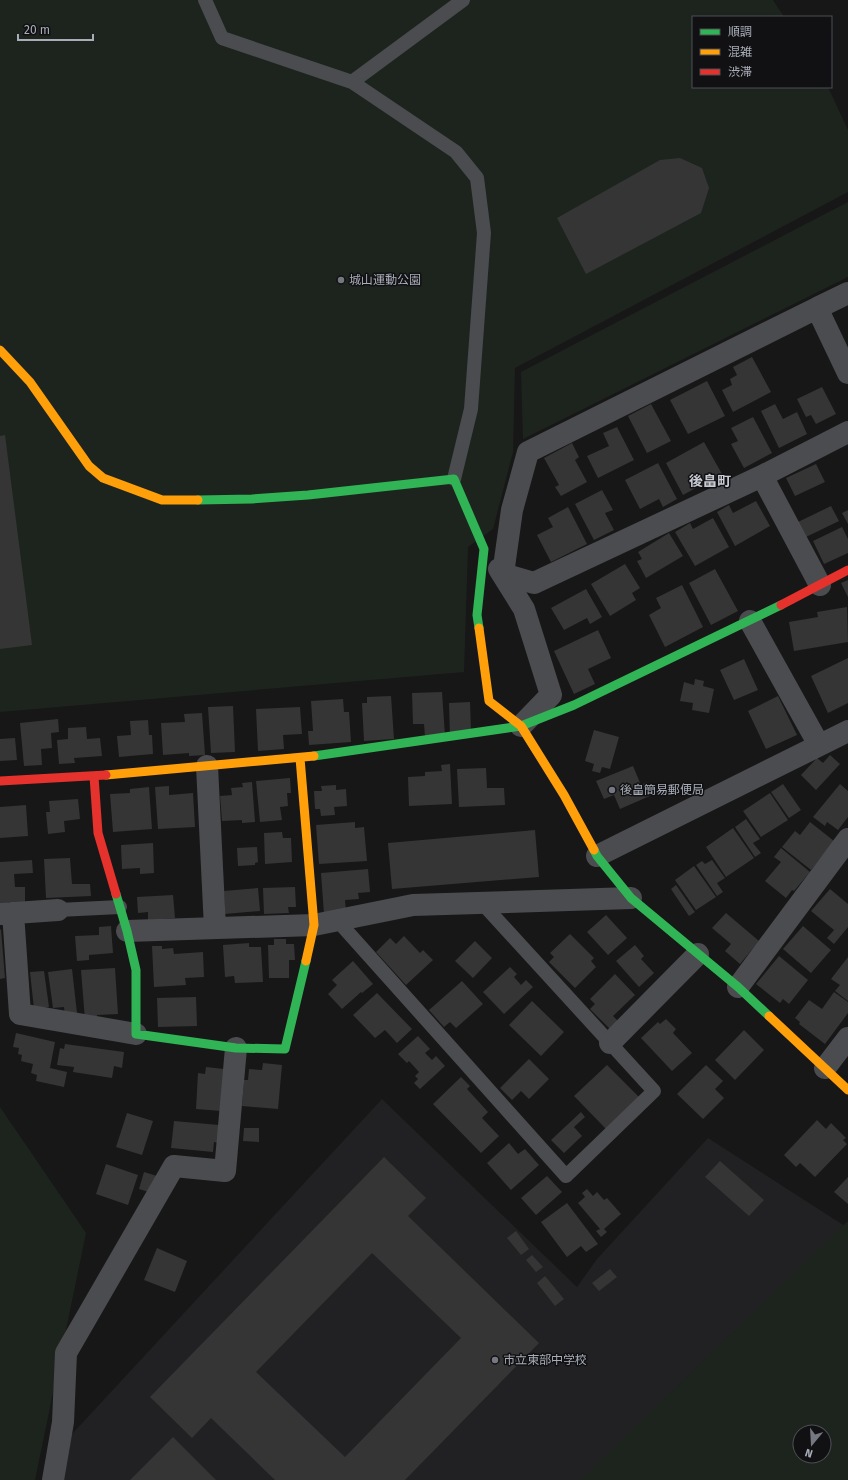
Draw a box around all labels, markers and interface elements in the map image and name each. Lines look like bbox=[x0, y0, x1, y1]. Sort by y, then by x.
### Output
scale bar bbox=[18, 16, 93, 42]
legend bbox=[692, 16, 832, 88]
text: 20 m bbox=[24, 23, 50, 37]
text: 順調 bbox=[728, 25, 752, 39]
text: 混雑 bbox=[728, 45, 752, 59]
text: 渋滞 bbox=[728, 65, 752, 79]
place label: 城山運動公園 bbox=[349, 273, 421, 287]
marker: 城山運動公園 bbox=[336, 275, 346, 285]
district label: 後畠町 bbox=[689, 473, 731, 490]
place label: 後畠簡易郵便局 bbox=[620, 783, 704, 797]
marker: 後畠簡易郵便局 bbox=[607, 785, 617, 795]
place label: 市立東部中学校 bbox=[503, 1353, 587, 1367]
marker: 市立東部中学校 bbox=[490, 1355, 500, 1365]
north arrow bbox=[792, 1424, 832, 1464]
text: N bbox=[804, 1446, 815, 1460]

